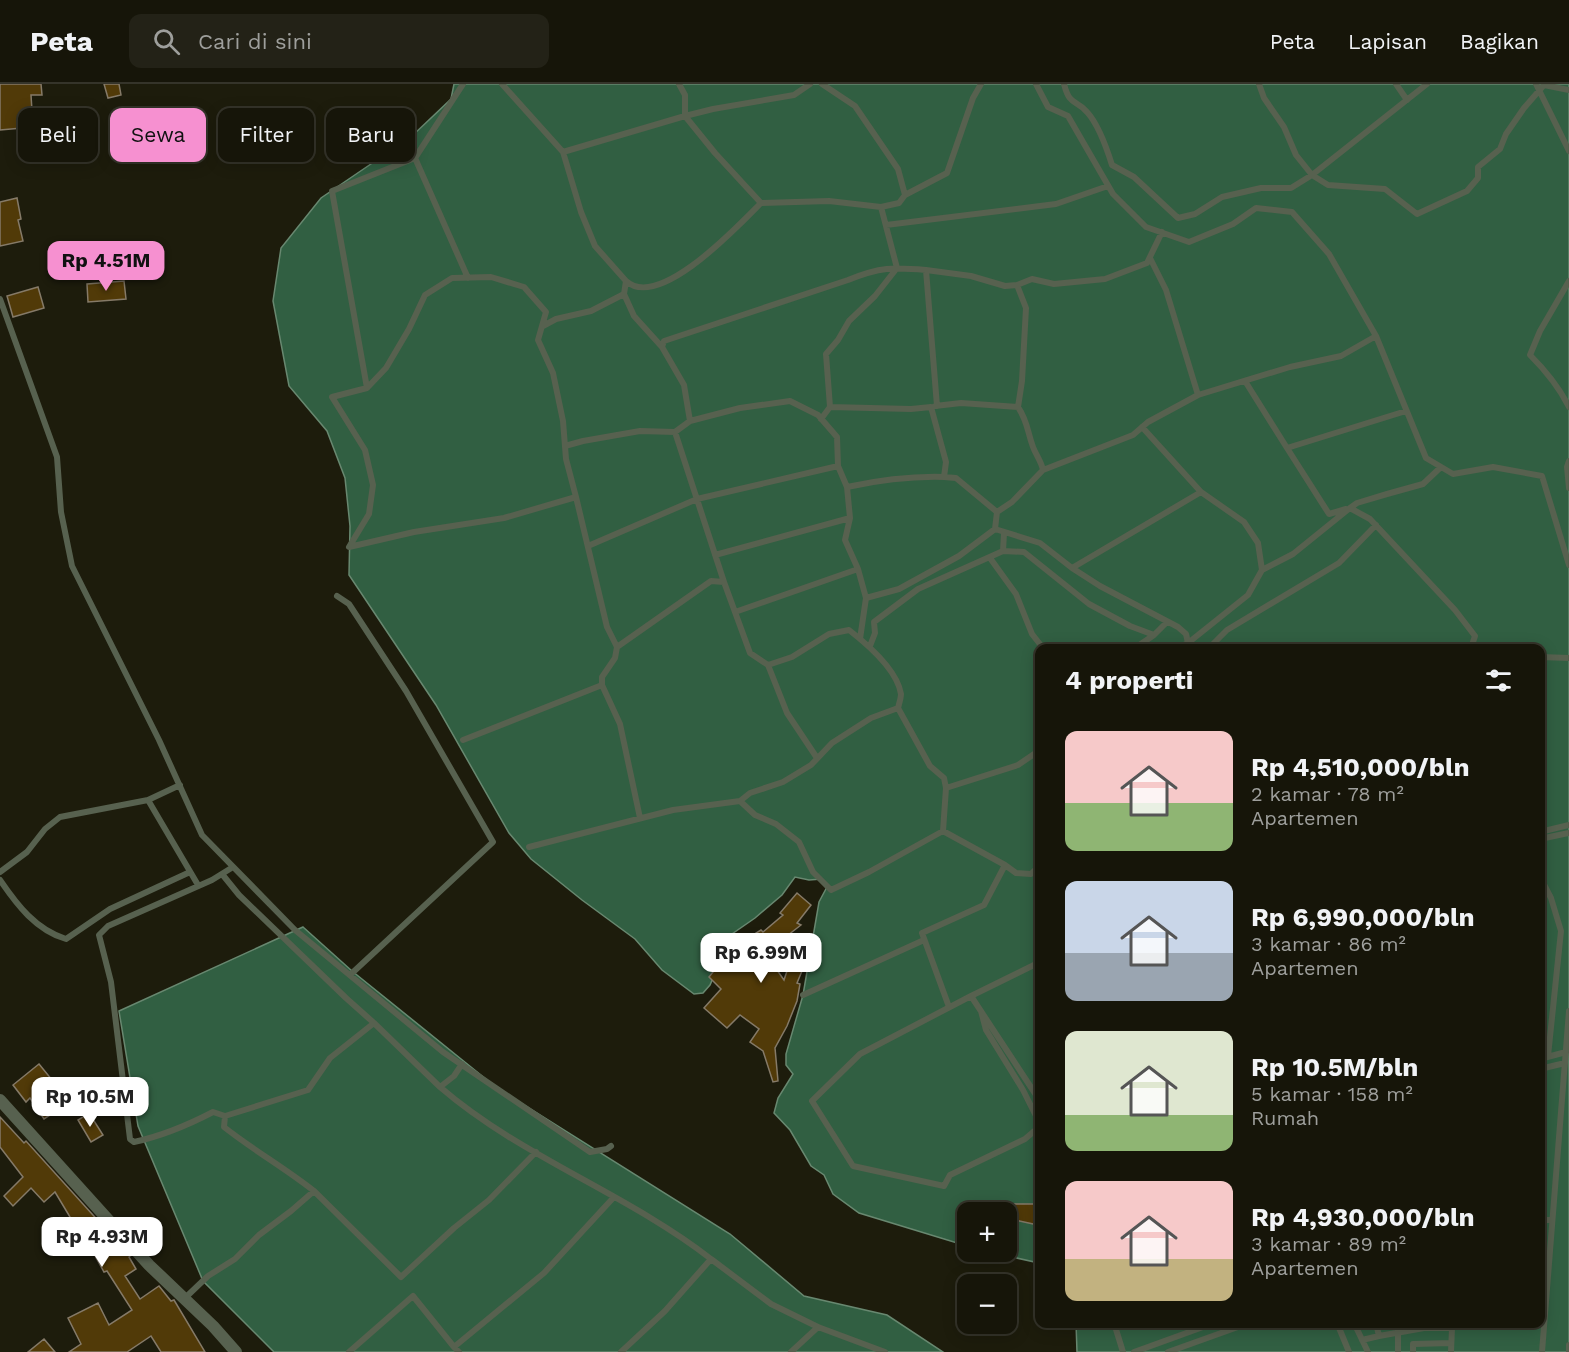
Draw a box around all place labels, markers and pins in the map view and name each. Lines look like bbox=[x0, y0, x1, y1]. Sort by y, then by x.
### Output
pin: Rp 4.51M bbox=[44, 241, 168, 292]
pin: Rp 6.99M bbox=[699, 933, 823, 984]
pin: Rp 10.5M bbox=[28, 1077, 152, 1128]
pin: Rp 4.93M bbox=[40, 1217, 164, 1268]

